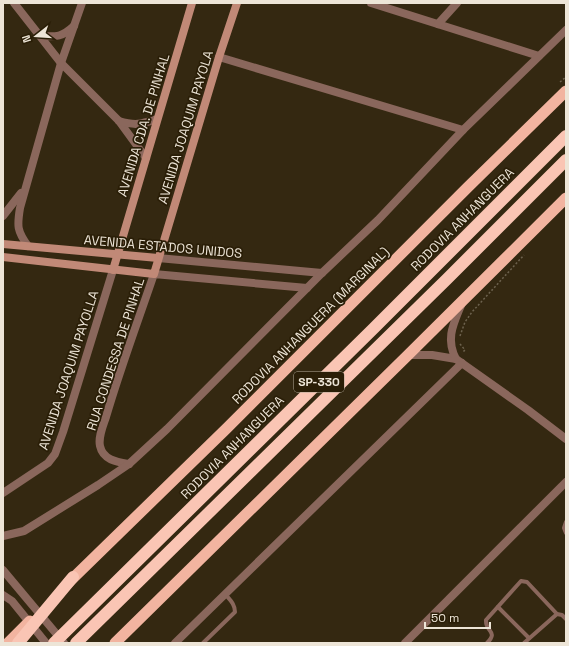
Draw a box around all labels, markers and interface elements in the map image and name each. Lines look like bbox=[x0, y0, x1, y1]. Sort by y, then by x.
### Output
north arrow bbox=[16, 16, 56, 56]
text: N bbox=[19, 33, 34, 44]
street label: AVENIDA JOAQUIM PAYOLA bbox=[154, 48, 217, 206]
street label: AVENIDA CDA. DE PINHAL bbox=[114, 52, 173, 199]
street label: RODOVIA ANHANGUERA bbox=[407, 164, 518, 275]
street label: AVENIDA ESTADOS UNIDOS bbox=[83, 231, 243, 262]
street label: RODOVIA ANHANGUERA (MARGINAL) bbox=[228, 243, 393, 408]
street label: RUA CONDESSA DE PINHAL bbox=[83, 276, 148, 433]
street label: AVENIDA JOAQUIM PAYOLLA bbox=[35, 288, 102, 452]
road number: SP-330 bbox=[294, 372, 344, 392]
street label: RODOVIA ANHANGUERA bbox=[177, 392, 288, 503]
scale bar bbox=[425, 604, 490, 630]
text: 50 m bbox=[431, 610, 459, 626]

